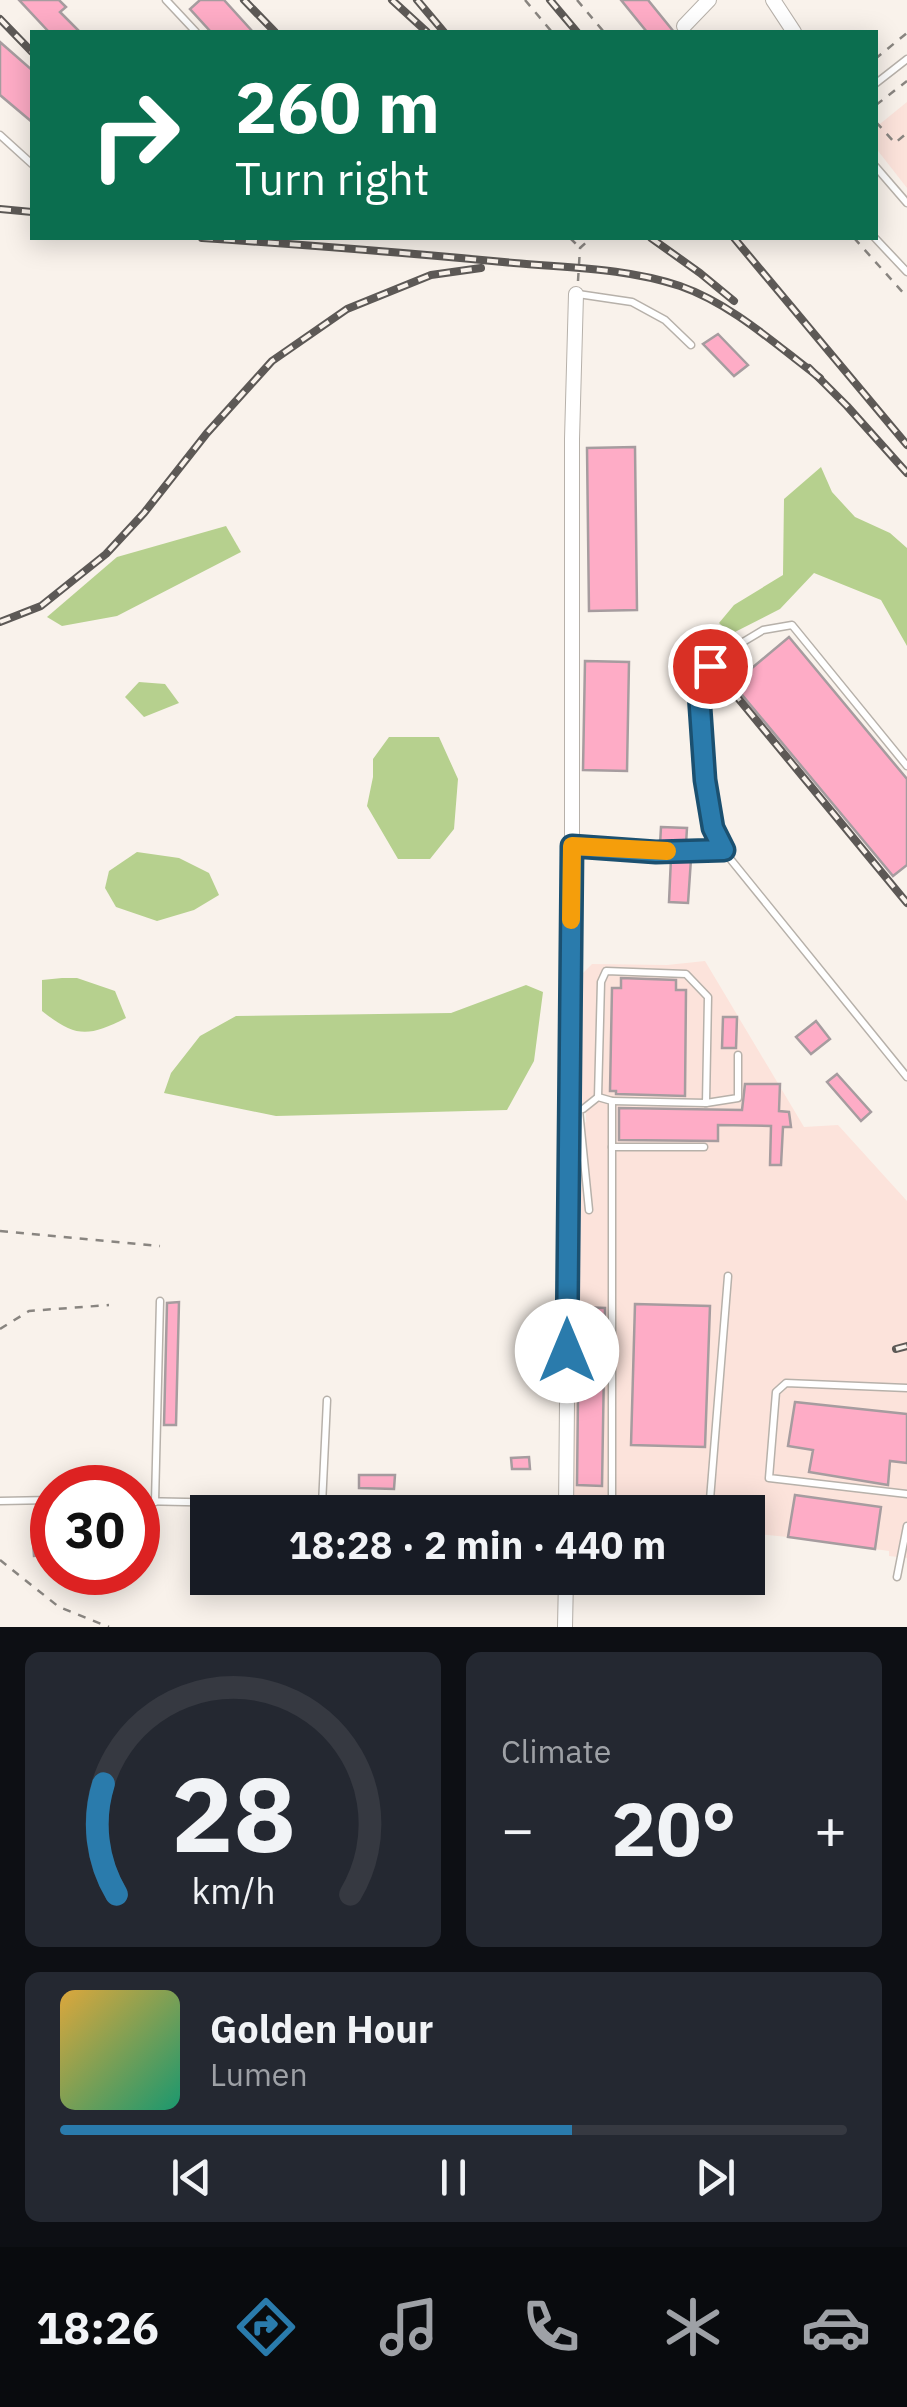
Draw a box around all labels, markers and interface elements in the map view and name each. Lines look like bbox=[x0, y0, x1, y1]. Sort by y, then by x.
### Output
text: 260 m bbox=[235, 61, 440, 152]
icon: right bbox=[70, 70, 200, 200]
text: Turn right bbox=[235, 149, 430, 207]
pin bbox=[668, 624, 753, 709]
icon: arrive bbox=[683, 639, 738, 694]
position arrow bbox=[515, 1299, 619, 1403]
speed limit sign: 30 bbox=[30, 1465, 160, 1595]
text: 18:28 · 2 min · 440 m bbox=[289, 1520, 666, 1569]
text: Climate bbox=[501, 1730, 611, 1772]
text: 28 bbox=[171, 1745, 295, 1881]
text: 20° bbox=[611, 1779, 737, 1877]
text: − bbox=[501, 1793, 534, 1864]
text: + bbox=[814, 1793, 847, 1864]
text: km/h bbox=[191, 1867, 275, 1914]
text: Golden Hour bbox=[210, 2004, 433, 2053]
text: Lumen bbox=[210, 2053, 308, 2095]
icon: previous bbox=[164, 2150, 219, 2205]
icon: pause bbox=[426, 2150, 481, 2205]
icon: next bbox=[688, 2150, 743, 2205]
icon: directions bbox=[231, 2292, 301, 2362]
icon: music bbox=[374, 2292, 444, 2362]
icon: phone bbox=[516, 2292, 586, 2362]
icon: climate bbox=[658, 2292, 728, 2362]
icon: car bbox=[801, 2292, 871, 2362]
text: 18:26 bbox=[36, 2298, 159, 2356]

